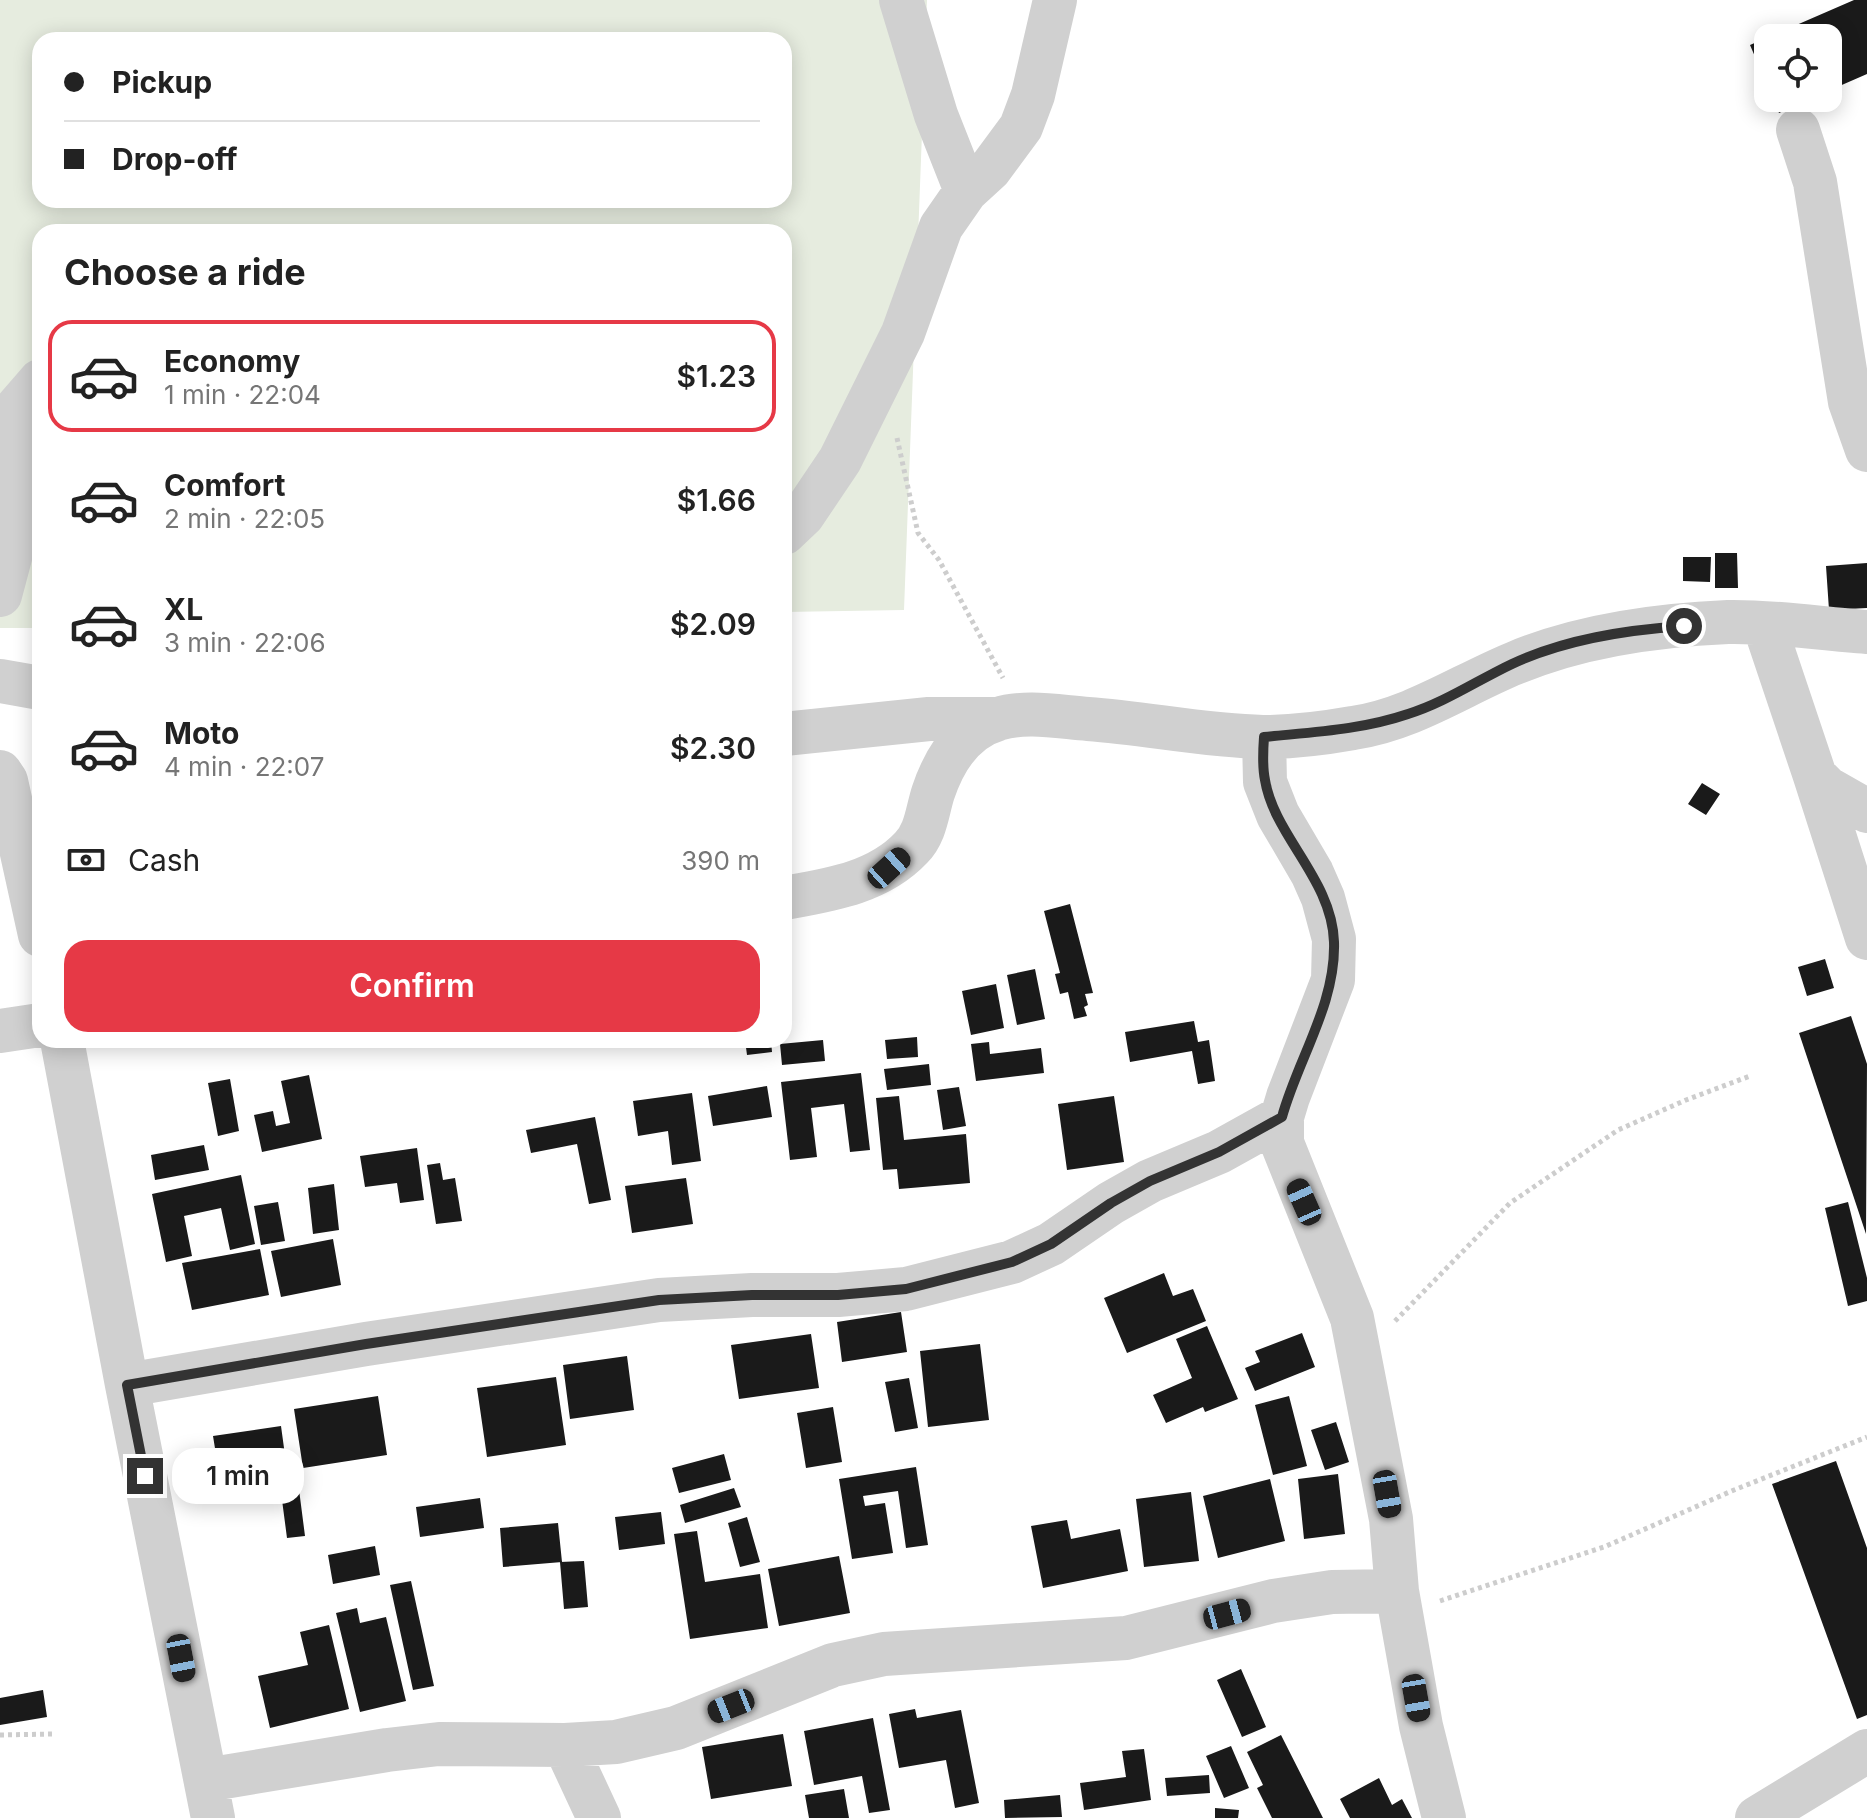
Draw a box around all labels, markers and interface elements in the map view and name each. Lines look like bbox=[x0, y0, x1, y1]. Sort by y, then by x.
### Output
map controls bbox=[1754, 24, 1842, 112]
button: locate bbox=[1754, 24, 1842, 112]
text: Pickup bbox=[112, 64, 212, 100]
text: Drop-off bbox=[112, 141, 238, 177]
text: Choose a ride bbox=[64, 250, 306, 294]
icon: car bbox=[68, 340, 140, 412]
text: Economy bbox=[164, 343, 300, 379]
text: $1.23 bbox=[676, 358, 756, 394]
text: 1 min · 22:04 bbox=[164, 379, 321, 410]
icon: car bbox=[68, 464, 140, 536]
text: Comfort bbox=[164, 467, 285, 503]
text: $1.66 bbox=[677, 482, 756, 518]
text: 2 min · 22:05 bbox=[164, 503, 325, 534]
icon: car bbox=[68, 588, 140, 660]
text: XL bbox=[164, 591, 203, 627]
text: $2.09 bbox=[670, 606, 756, 642]
route start bbox=[1666, 608, 1702, 644]
text: 3 min · 22:06 bbox=[164, 627, 326, 658]
icon: car bbox=[68, 712, 140, 784]
text: Moto bbox=[164, 715, 239, 751]
text: $2.30 bbox=[670, 730, 756, 766]
text: 4 min · 22:07 bbox=[164, 751, 324, 782]
icon: cash bbox=[64, 838, 108, 882]
text: Cash bbox=[128, 842, 200, 878]
car bbox=[863, 843, 915, 893]
text: 390 m bbox=[681, 845, 760, 876]
button: Confirm bbox=[64, 940, 760, 1032]
car bbox=[1283, 1175, 1325, 1229]
callout: 1 min bbox=[173, 1448, 305, 1504]
route end bbox=[127, 1458, 163, 1494]
text: 1 min bbox=[206, 1460, 270, 1491]
car bbox=[1371, 1468, 1403, 1520]
car bbox=[1201, 1596, 1253, 1632]
car bbox=[165, 1632, 197, 1684]
car bbox=[1400, 1672, 1432, 1724]
car bbox=[704, 1686, 758, 1726]

